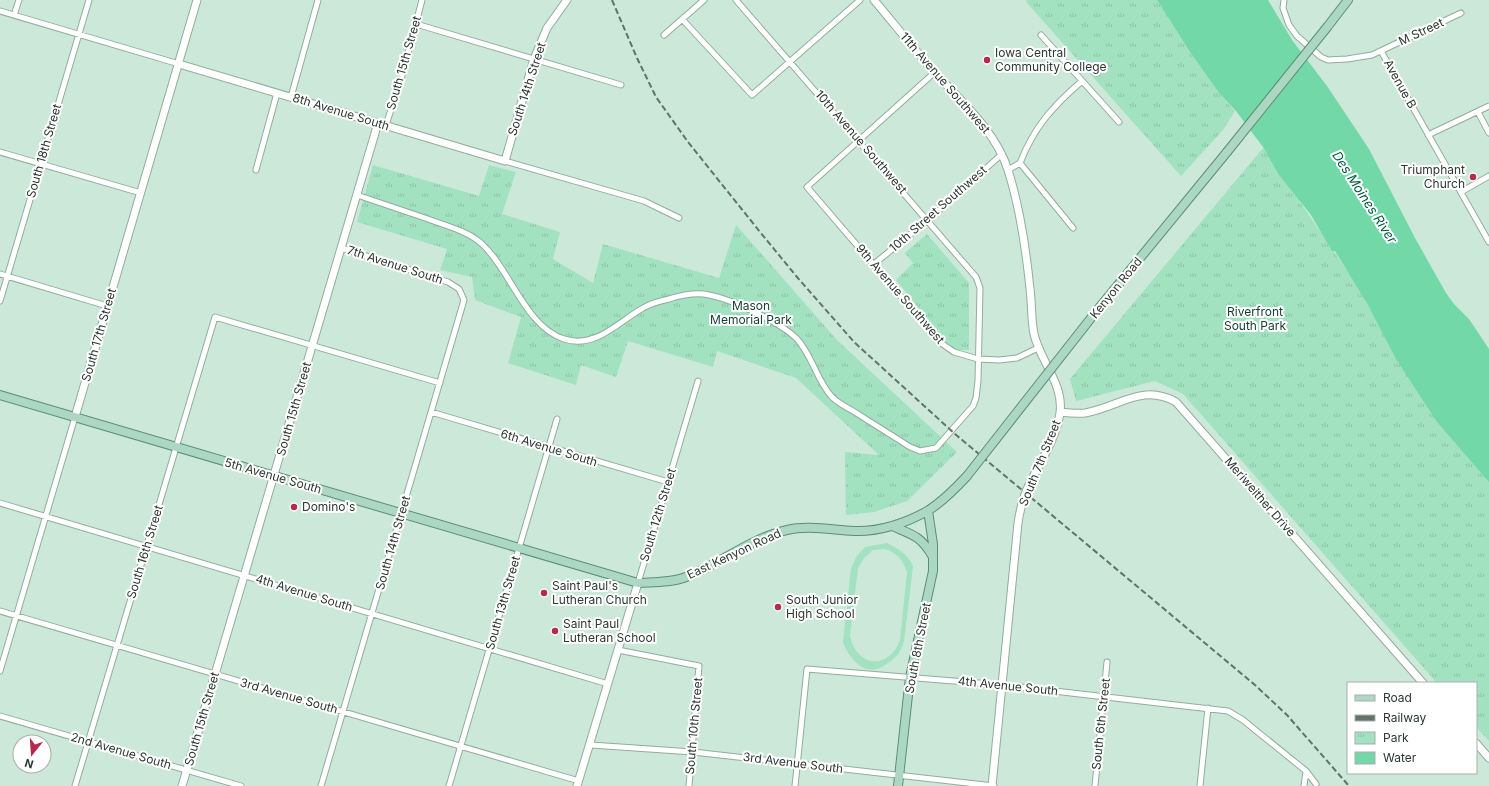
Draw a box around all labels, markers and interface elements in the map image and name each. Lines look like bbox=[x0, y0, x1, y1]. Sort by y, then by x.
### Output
street label: South 15th Street bbox=[383, 14, 424, 111]
street label: M Street bbox=[1396, 15, 1446, 49]
street label: 11th Avenue Southwest bbox=[897, 29, 994, 137]
street label: South 14th Street bbox=[504, 40, 549, 137]
place label: Iowa Central Community College bbox=[995, 45, 1106, 74]
marker: Iowa Central Community College bbox=[982, 55, 992, 65]
street label: Avenue B bbox=[1381, 57, 1420, 111]
street label: 10th Avenue Southwest bbox=[812, 87, 911, 197]
street label: 8th Avenue South bbox=[291, 90, 391, 133]
street label: South 18th Street bbox=[23, 102, 64, 200]
water label: Des Moines River bbox=[1329, 148, 1401, 247]
street label: 10th Street Southwest bbox=[886, 162, 989, 255]
place label: Triumphant Church bbox=[1401, 162, 1465, 191]
marker: Triumphant Church bbox=[1468, 172, 1478, 182]
street label: 9th Avenue Southwest bbox=[853, 241, 948, 347]
street label: 7th Avenue South bbox=[345, 242, 445, 287]
street label: Kenyon Road bbox=[1086, 254, 1145, 321]
street label: South 17th Street bbox=[78, 286, 119, 383]
park label: Mason Memorial Park bbox=[710, 298, 792, 327]
park label: Riverfront South Park bbox=[1224, 304, 1286, 333]
street label: South 15th Street bbox=[273, 360, 314, 457]
street label: South 7th Street bbox=[1015, 418, 1064, 508]
street label: 6th Avenue South bbox=[499, 426, 599, 469]
street label: 5th Avenue South bbox=[223, 454, 323, 497]
street label: Meriweither Drive bbox=[1222, 454, 1299, 540]
street label: South 12th Street bbox=[636, 466, 679, 563]
street label: South 14th Street bbox=[372, 494, 413, 592]
place label: Domino's bbox=[302, 499, 355, 514]
marker: Domino's bbox=[289, 502, 299, 512]
street label: South 16th Street bbox=[123, 503, 166, 600]
street label: East Kenyon Road bbox=[684, 525, 783, 582]
street label: South 13th Street bbox=[482, 554, 523, 652]
street label: 4th Avenue South bbox=[254, 571, 354, 614]
place label: Saint Paul's Lutheran Church bbox=[552, 578, 647, 607]
marker: Saint Paul's Lutheran Church bbox=[539, 588, 549, 598]
place label: South Junior High School bbox=[786, 592, 859, 621]
street label: South 8th Street bbox=[901, 601, 934, 695]
marker: South Junior High School bbox=[773, 602, 783, 612]
place label: Saint Paul Lutheran School bbox=[563, 616, 656, 645]
marker: Saint Paul Lutheran School bbox=[550, 626, 560, 636]
street label: South 15th Street bbox=[181, 670, 222, 767]
street label: 4th Avenue South bbox=[957, 673, 1059, 698]
street label: 3rd Avenue South bbox=[239, 674, 340, 717]
street label: South 10th Street bbox=[682, 677, 705, 775]
street label: South 6th Street bbox=[1088, 677, 1113, 771]
legend bbox=[1347, 682, 1477, 774]
text: Road bbox=[1383, 690, 1412, 705]
text: Railway bbox=[1383, 710, 1427, 725]
street label: 2nd Avenue South bbox=[69, 729, 173, 772]
text: Park bbox=[1383, 730, 1409, 745]
north arrow bbox=[12, 734, 52, 774]
street label: 3rd Avenue South bbox=[742, 749, 844, 776]
text: Water bbox=[1383, 750, 1417, 765]
text: N bbox=[23, 756, 35, 771]

